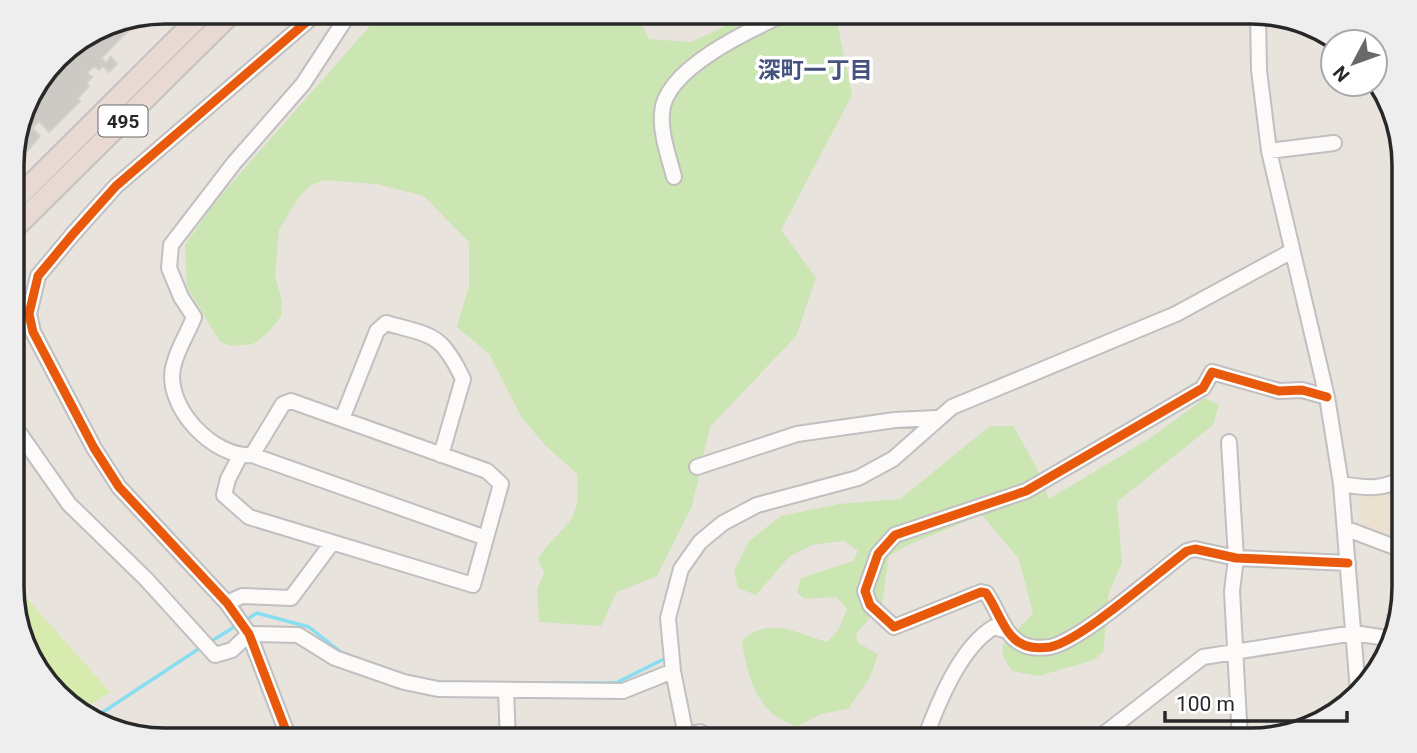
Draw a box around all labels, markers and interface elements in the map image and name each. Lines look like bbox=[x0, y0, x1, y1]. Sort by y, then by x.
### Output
north arrow bbox=[1319, 28, 1389, 98]
district label: 深町一丁目 bbox=[758, 57, 873, 84]
text: N bbox=[1328, 61, 1355, 86]
road number: 495 bbox=[99, 105, 148, 136]
scale bar bbox=[1165, 680, 1347, 724]
text: 100 m bbox=[1176, 692, 1235, 716]

